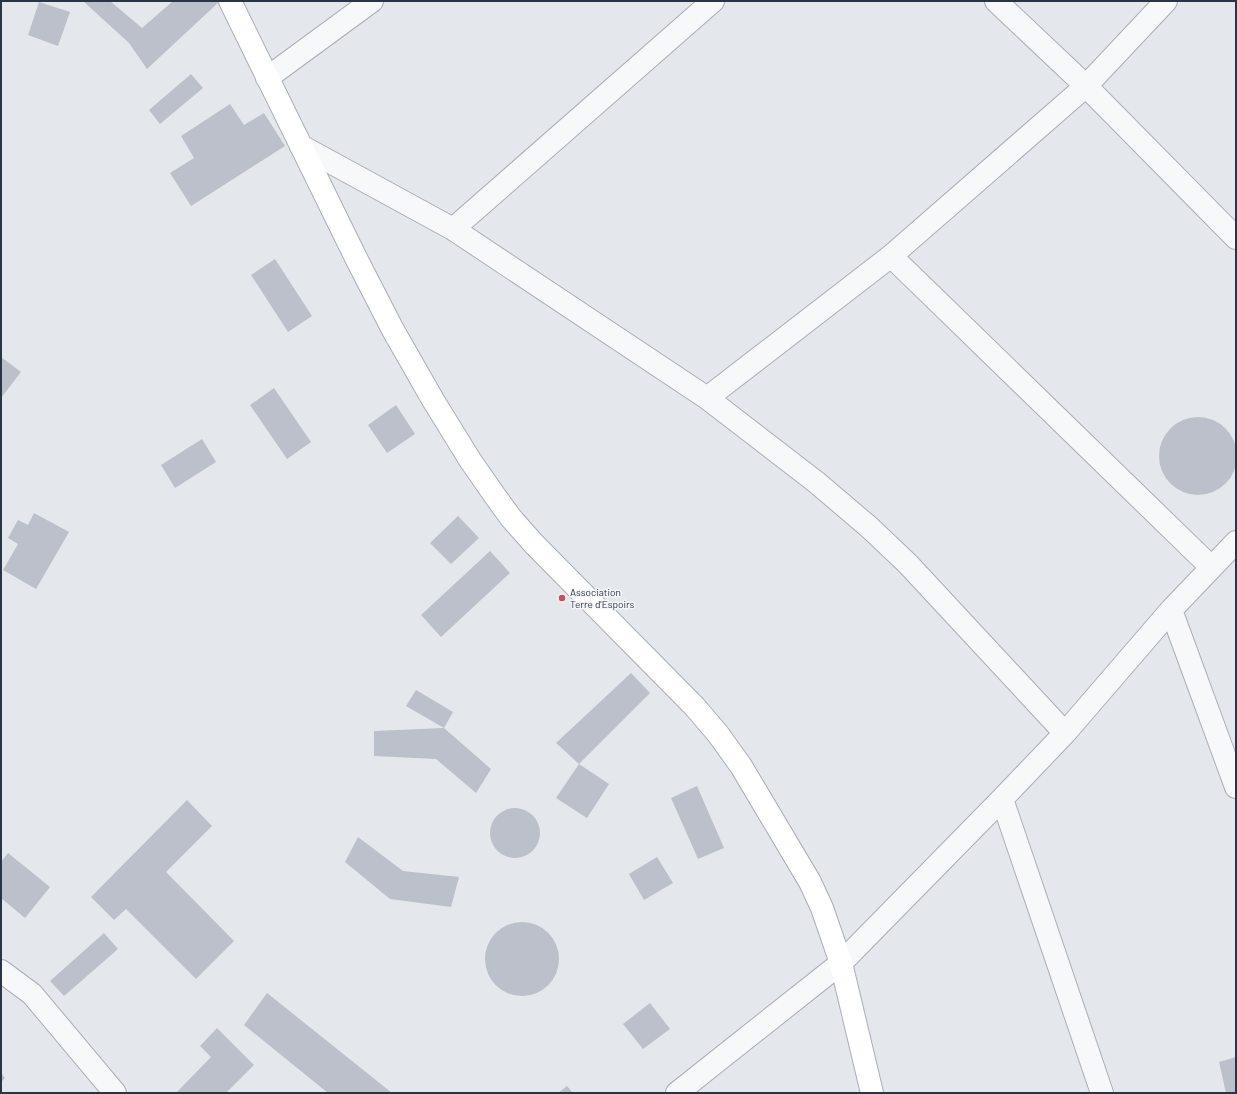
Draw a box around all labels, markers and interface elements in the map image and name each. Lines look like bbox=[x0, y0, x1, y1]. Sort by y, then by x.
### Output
place label: Association Terre d'Espoirs bbox=[570, 586, 635, 610]
marker: Association Terre d'Espoirs bbox=[557, 593, 567, 603]

